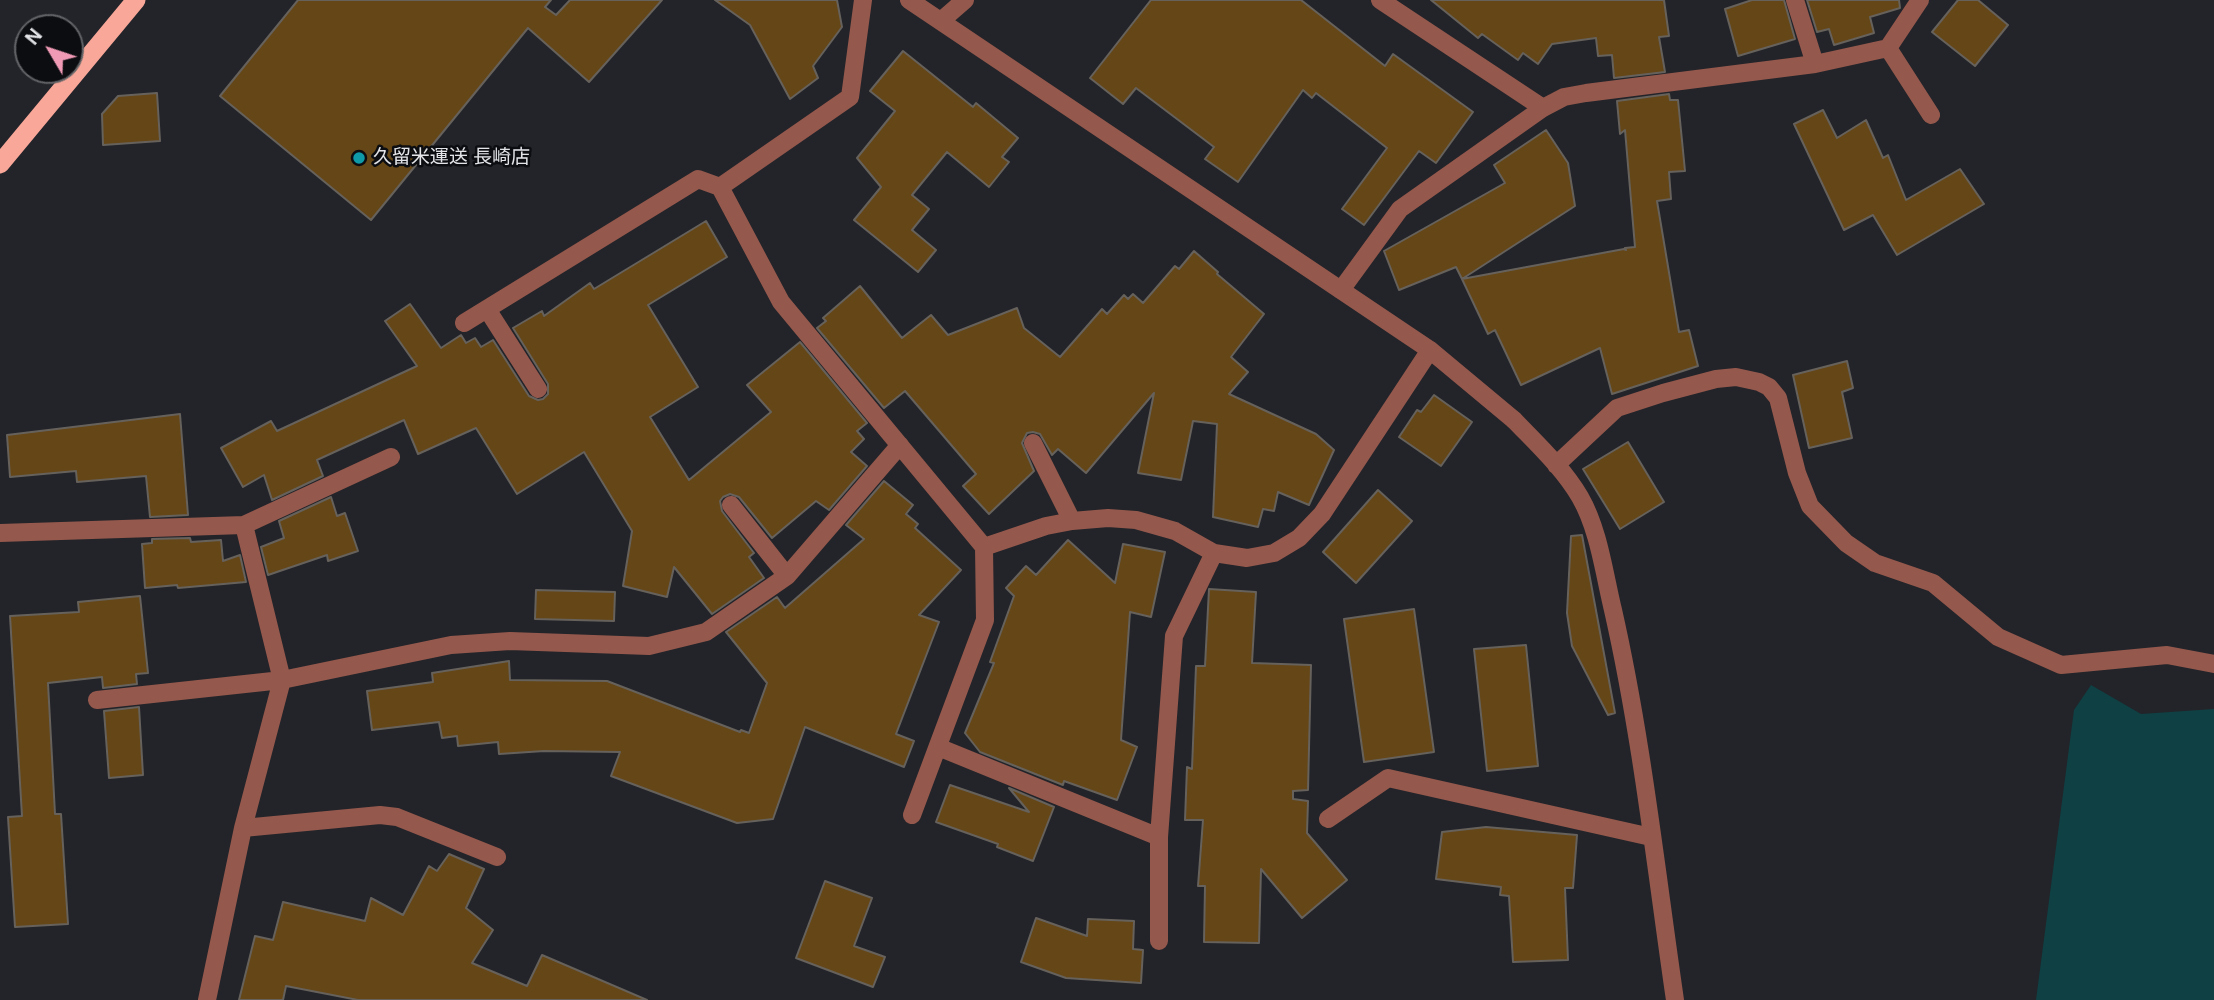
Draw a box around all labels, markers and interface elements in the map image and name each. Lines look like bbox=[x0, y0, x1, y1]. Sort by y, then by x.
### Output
north arrow bbox=[14, 14, 84, 84]
text: N bbox=[20, 23, 48, 50]
place label: 久留米運送 長崎店 bbox=[373, 147, 530, 169]
marker: 久留米運送 長崎店 bbox=[351, 150, 367, 166]

